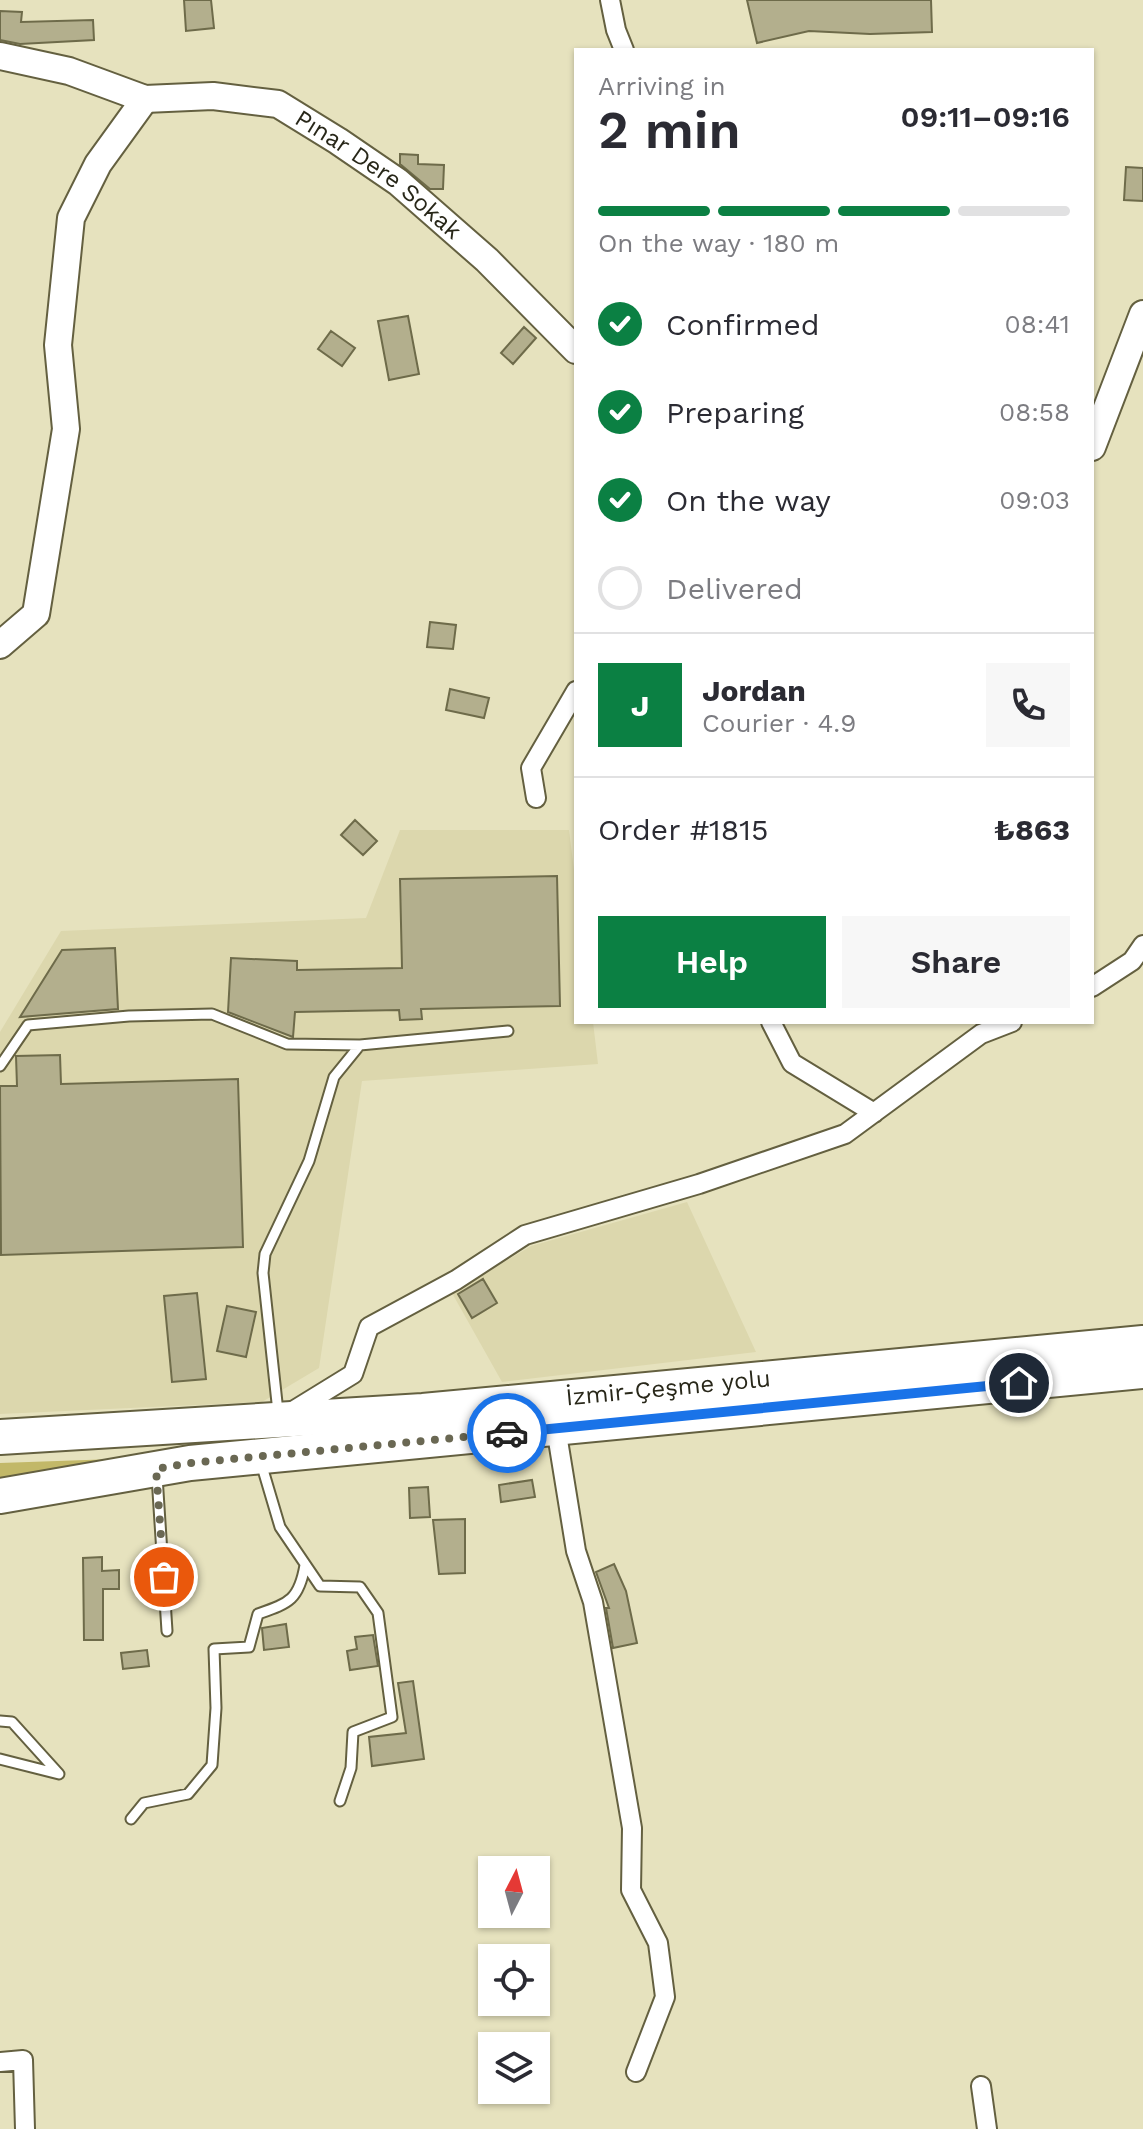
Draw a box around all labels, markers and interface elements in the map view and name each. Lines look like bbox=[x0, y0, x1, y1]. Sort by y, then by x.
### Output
text: Arriving in bbox=[598, 71, 726, 101]
text: 09:11–09:16 bbox=[901, 99, 1070, 134]
text: 2 min bbox=[598, 100, 741, 161]
street label: Pınar Dere Sokak bbox=[290, 104, 467, 245]
text: On the way · 180 m bbox=[598, 228, 839, 258]
icon: check bbox=[598, 302, 642, 346]
text: Confirmed bbox=[666, 307, 820, 342]
text: 08:41 bbox=[1005, 309, 1070, 339]
icon: check bbox=[598, 390, 642, 434]
text: Preparing bbox=[666, 395, 804, 430]
text: 08:58 bbox=[999, 397, 1070, 427]
icon: check bbox=[598, 478, 642, 522]
text: On the way bbox=[666, 483, 831, 518]
text: 09:03 bbox=[999, 485, 1070, 515]
text: Delivered bbox=[666, 571, 803, 606]
button: phone bbox=[986, 663, 1070, 747]
text: Jordan bbox=[702, 673, 806, 708]
text: J bbox=[631, 688, 649, 723]
text: Courier · 4.9 bbox=[702, 708, 856, 738]
text: Order #1815 bbox=[598, 812, 768, 847]
text: ₺863 bbox=[994, 812, 1070, 847]
button: Help bbox=[598, 916, 826, 1008]
button: Share bbox=[842, 916, 1070, 1008]
pin bbox=[985, 1349, 1053, 1417]
icon: home bbox=[997, 1361, 1041, 1405]
street label: İzmir-Çeşme yolu bbox=[564, 1364, 772, 1411]
courier bbox=[467, 1393, 547, 1473]
icon: car bbox=[485, 1411, 529, 1455]
pin bbox=[130, 1543, 198, 1611]
icon: bag bbox=[142, 1555, 186, 1599]
north arrow bbox=[478, 1856, 550, 1928]
map controls bbox=[478, 1856, 550, 2104]
button: locate bbox=[478, 1944, 550, 2016]
button: layers bbox=[478, 2032, 550, 2104]

